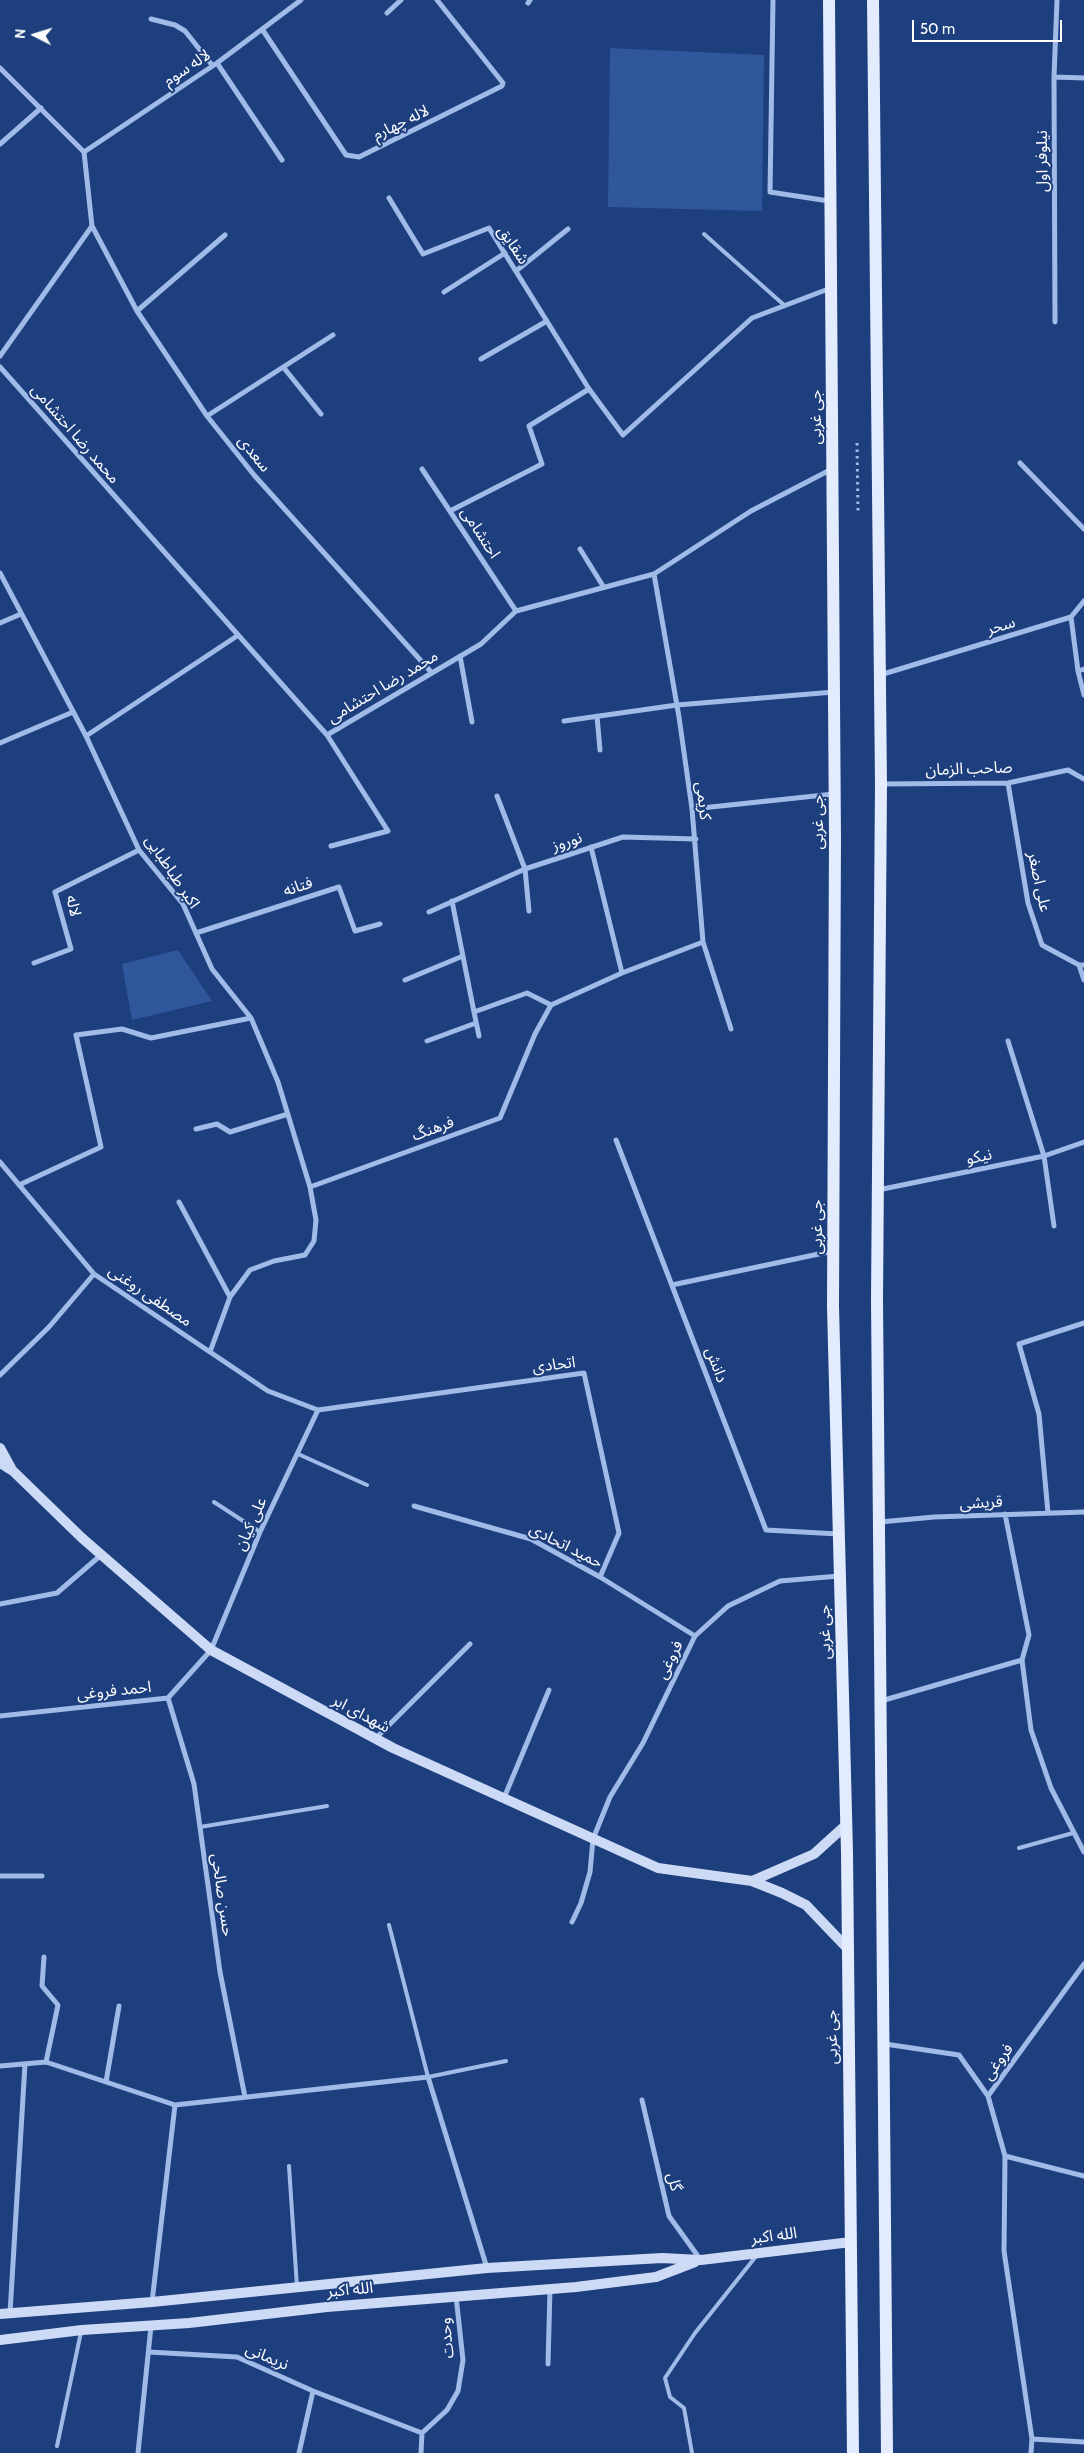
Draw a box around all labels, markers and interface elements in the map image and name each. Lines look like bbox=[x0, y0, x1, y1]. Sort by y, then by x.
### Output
north arrow bbox=[10, 10, 60, 60]
scale bar bbox=[914, 10, 1064, 42]
text: 50 m bbox=[920, 20, 955, 38]
text: N bbox=[11, 28, 29, 39]
street label: لاله سوم bbox=[160, 45, 214, 91]
street label: لاله چهارم bbox=[370, 101, 432, 145]
street label: نیلوفر اول bbox=[1032, 130, 1052, 192]
street label: شقایق bbox=[493, 222, 533, 268]
street label: محمد رضا احتشامی bbox=[27, 380, 123, 488]
street label: جی غربی bbox=[806, 390, 826, 444]
street label: سعدی bbox=[233, 432, 275, 476]
street label: احتشامی bbox=[456, 504, 504, 562]
street label: سحر bbox=[984, 613, 1018, 639]
street label: محمد رضا احتشامی bbox=[324, 646, 442, 728]
street label: صاحب الزمان bbox=[925, 758, 1013, 780]
street label: کریمی bbox=[691, 781, 715, 821]
street label: جی غربی bbox=[808, 795, 828, 849]
street label: نوروز bbox=[549, 828, 585, 856]
street label: اکبر طباطبایی bbox=[140, 832, 204, 912]
street label: علی اصغر bbox=[1023, 850, 1055, 914]
street label: فتانه bbox=[281, 873, 315, 901]
street label: لاله bbox=[61, 894, 85, 918]
street label: فرهنگ bbox=[409, 1113, 457, 1145]
street label: نیکو bbox=[964, 1145, 994, 1169]
street label: جی غربی bbox=[807, 1200, 827, 1254]
street label: مصطفی روغنی bbox=[105, 1261, 195, 1331]
street label: دانش bbox=[701, 1345, 731, 1385]
street label: اتحادی bbox=[531, 1353, 577, 1377]
street label: قریشی bbox=[959, 1492, 1003, 1514]
street label: علی کیان bbox=[231, 1494, 271, 1554]
street label: حمید اتحادی bbox=[526, 1519, 606, 1573]
street label: جی غربی bbox=[815, 1604, 835, 1660]
street label: فروغی bbox=[653, 1638, 687, 1682]
street label: احمد فروغی bbox=[76, 1678, 152, 1704]
street label: شهدای ابر bbox=[329, 1691, 393, 1737]
street label: حسن صالحی bbox=[207, 1852, 237, 1938]
street label: جی غربی bbox=[822, 2009, 842, 2065]
street label: فروغی bbox=[978, 2040, 1018, 2084]
street label: گل bbox=[663, 2171, 685, 2193]
street label: الله اکبر bbox=[750, 2224, 798, 2248]
street label: الله اکبر bbox=[326, 2278, 374, 2302]
street label: وحدت bbox=[436, 2317, 458, 2359]
street label: نریمانی bbox=[243, 2339, 291, 2375]

